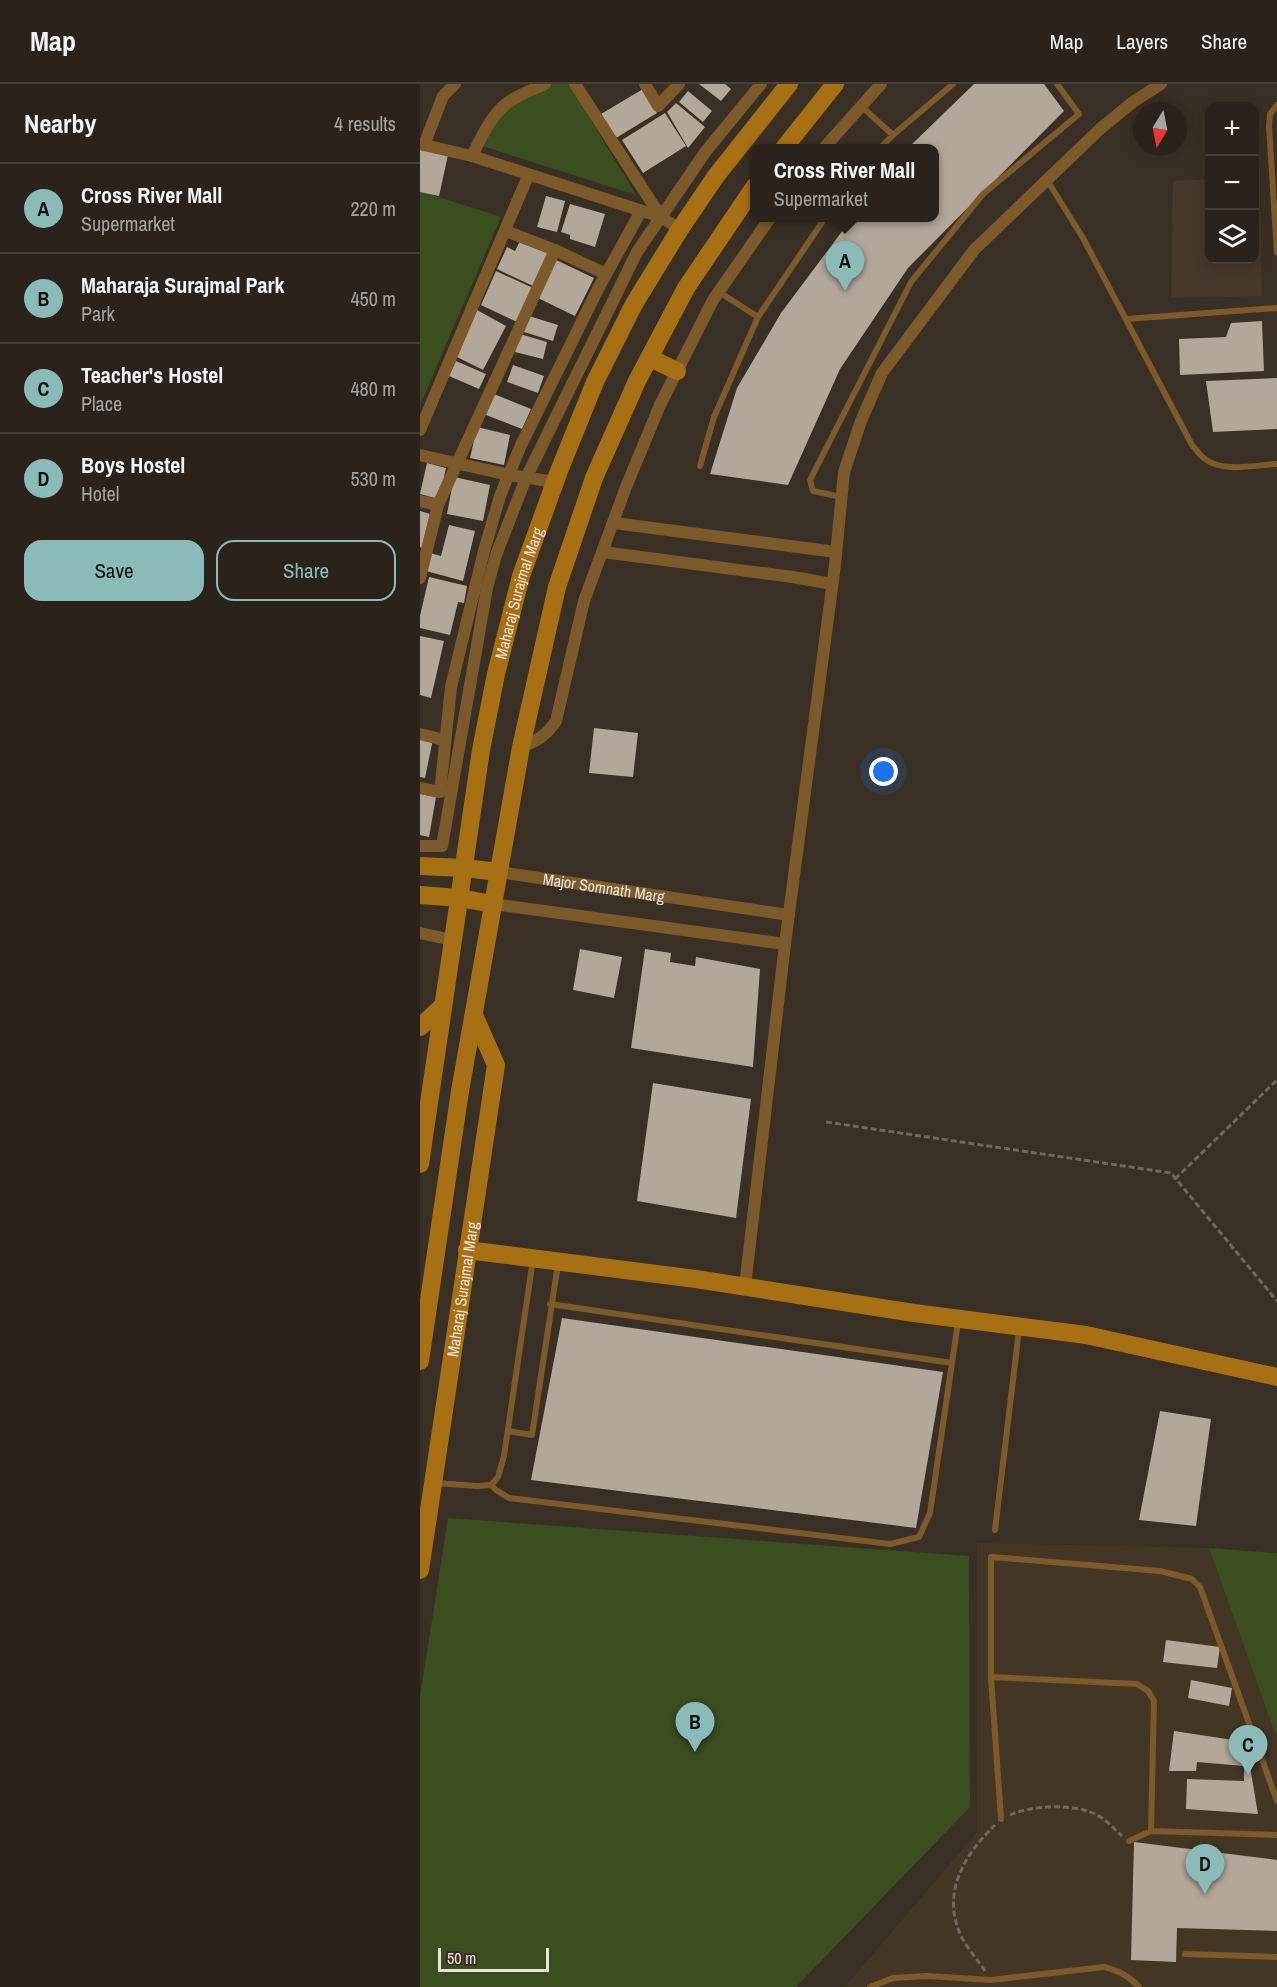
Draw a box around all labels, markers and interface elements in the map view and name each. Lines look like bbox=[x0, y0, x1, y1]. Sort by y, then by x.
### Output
text: Map bbox=[30, 22, 76, 60]
text: Map bbox=[1050, 27, 1083, 56]
text: Layers bbox=[1116, 27, 1168, 56]
text: Share bbox=[1201, 27, 1247, 56]
north arrow bbox=[1133, 102, 1187, 156]
map controls bbox=[1205, 102, 1259, 264]
button: + bbox=[1205, 102, 1259, 156]
text: Nearby bbox=[24, 106, 96, 141]
text: 4 results bbox=[334, 110, 396, 137]
popup bbox=[750, 144, 939, 222]
text: Cross River Mall bbox=[774, 155, 915, 185]
button: − bbox=[1205, 156, 1259, 210]
text: Cross River Mall bbox=[81, 180, 222, 210]
text: Supermarket bbox=[774, 185, 868, 212]
text: A bbox=[38, 195, 49, 222]
text: 220 m bbox=[350, 195, 396, 222]
text: Supermarket bbox=[81, 210, 175, 237]
button: layers bbox=[1205, 210, 1259, 264]
pin: A bbox=[826, 242, 864, 291]
text: Maharaja Surajmal Park bbox=[81, 270, 285, 300]
text: B bbox=[38, 285, 49, 312]
text: 450 m bbox=[350, 285, 396, 312]
text: Park bbox=[81, 300, 115, 327]
text: Teacher's Hostel bbox=[81, 360, 223, 390]
text: C bbox=[38, 375, 49, 402]
text: 480 m bbox=[350, 375, 396, 402]
text: Place bbox=[81, 390, 122, 417]
text: Boys Hostel bbox=[81, 450, 185, 480]
text: D bbox=[38, 465, 49, 492]
text: 530 m bbox=[350, 465, 396, 492]
text: Hotel bbox=[81, 480, 119, 507]
street label: Maharaj Surajmal Marg bbox=[489, 523, 549, 661]
button: Save bbox=[24, 540, 204, 601]
button: Share bbox=[216, 540, 396, 601]
your location bbox=[869, 757, 898, 786]
street label: Major Somnath Marg bbox=[542, 868, 667, 908]
street label: Maharaj Surajmal Marg bbox=[441, 1219, 483, 1358]
pin: B bbox=[676, 1702, 714, 1752]
pin: C bbox=[1228, 1726, 1268, 1775]
pin: D bbox=[1186, 1844, 1224, 1894]
scale bar bbox=[438, 1945, 549, 1972]
text: 50 m bbox=[447, 1947, 476, 1969]

